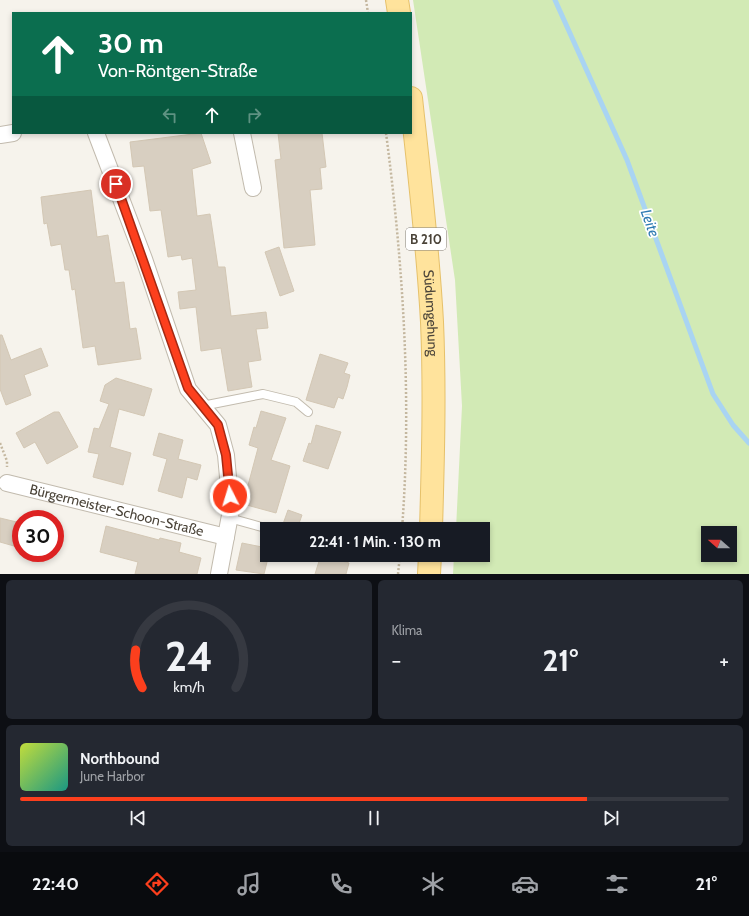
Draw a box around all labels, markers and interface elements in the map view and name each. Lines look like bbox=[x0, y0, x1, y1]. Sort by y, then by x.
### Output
text: 30 m bbox=[98, 26, 164, 60]
icon: ahead bbox=[32, 28, 84, 80]
text: Von-Röntgen-Straße bbox=[98, 60, 258, 82]
icon: left bbox=[159, 104, 181, 126]
icon: ahead bbox=[201, 104, 223, 126]
icon: right bbox=[243, 104, 265, 126]
pin bbox=[99, 167, 133, 201]
icon: arrive bbox=[105, 173, 127, 195]
water label: Leite bbox=[637, 207, 663, 239]
road number: B 210 bbox=[406, 228, 446, 250]
street label: Südumgehung bbox=[419, 269, 442, 358]
position arrow bbox=[209, 475, 251, 517]
street label: Bürgermeister-Schoon-Straße bbox=[28, 480, 206, 540]
speed limit sign: 30 bbox=[12, 510, 64, 562]
north arrow bbox=[701, 526, 737, 562]
map controls bbox=[701, 526, 737, 562]
text: 22:41 · 1 Min. · 130 m bbox=[309, 533, 441, 551]
text: Klima bbox=[392, 622, 422, 638]
text: 24 bbox=[165, 630, 213, 680]
text: 21° bbox=[542, 642, 578, 679]
text: − bbox=[392, 647, 401, 674]
text: + bbox=[719, 647, 729, 674]
text: km/h bbox=[173, 677, 204, 695]
text: Northbound bbox=[80, 750, 160, 768]
text: June Harbor bbox=[80, 768, 145, 784]
icon: previous bbox=[127, 807, 149, 829]
icon: pause bbox=[363, 807, 385, 829]
icon: next bbox=[600, 807, 622, 829]
icon: directions bbox=[143, 870, 171, 898]
icon: music bbox=[235, 870, 263, 898]
icon: phone bbox=[327, 870, 355, 898]
icon: climate bbox=[419, 870, 447, 898]
icon: car bbox=[511, 870, 539, 898]
icon: filters bbox=[603, 870, 631, 898]
text: 22:40 bbox=[32, 873, 79, 895]
text: 21° bbox=[696, 873, 717, 895]

